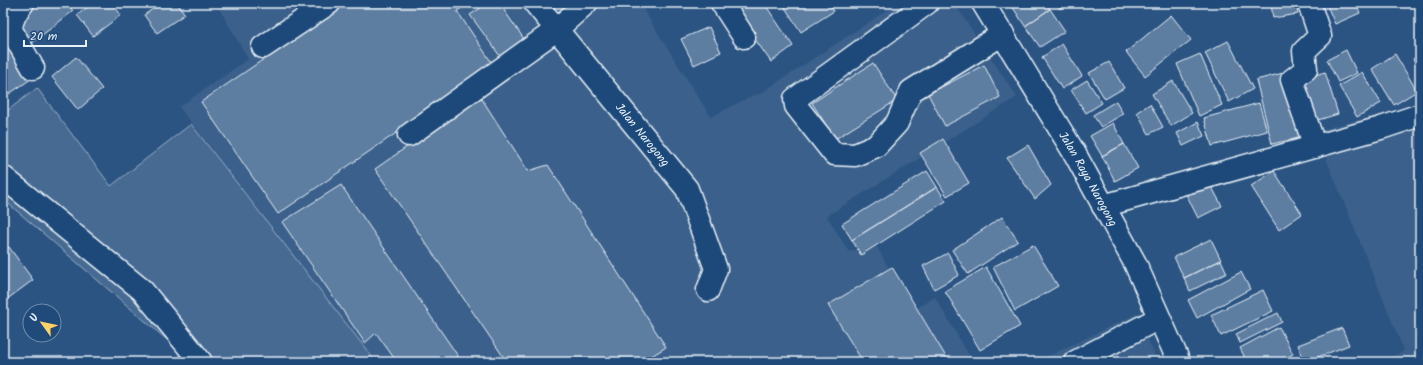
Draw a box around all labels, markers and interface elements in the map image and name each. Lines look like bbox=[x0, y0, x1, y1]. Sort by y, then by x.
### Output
scale bar bbox=[24, 22, 86, 48]
text: 20 m bbox=[30, 27, 58, 46]
street label: Jalan Narogong bbox=[611, 99, 675, 171]
street label: Jalan Raya Narogong bbox=[1054, 128, 1123, 230]
north arrow bbox=[22, 303, 62, 343]
text: U bbox=[25, 310, 44, 326]

